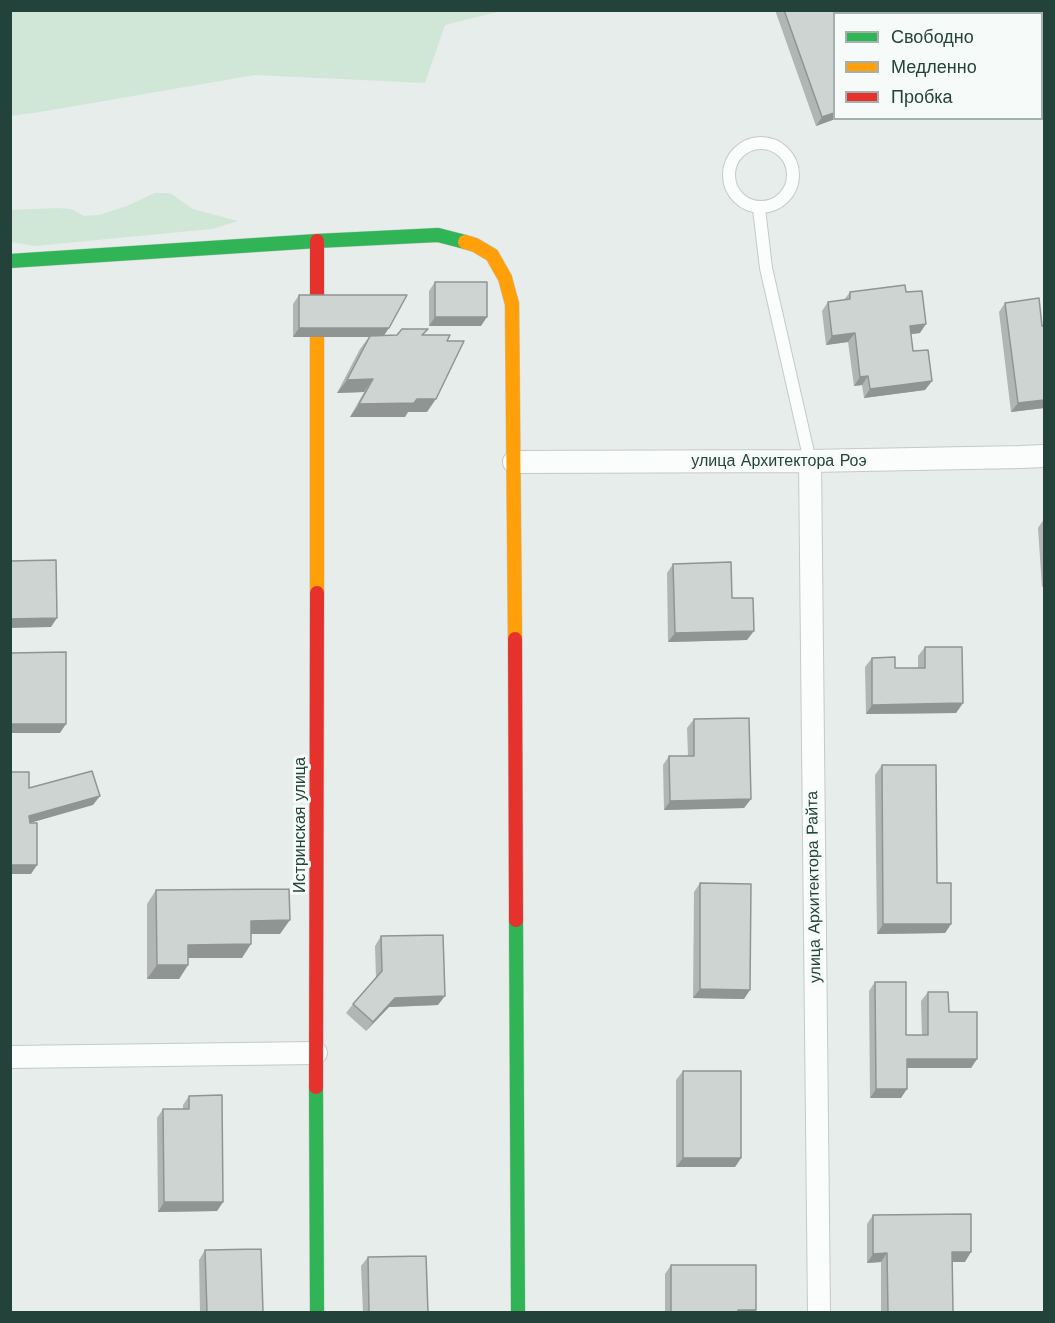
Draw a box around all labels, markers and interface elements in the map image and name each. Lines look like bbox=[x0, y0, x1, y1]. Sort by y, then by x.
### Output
legend bbox=[833, 12, 1043, 120]
text: Свободно bbox=[891, 26, 974, 47]
text: Медленно bbox=[891, 56, 977, 77]
text: Пробка bbox=[891, 86, 953, 107]
street label: улица Архитектора Роэ bbox=[691, 451, 867, 471]
street label: Истринская улица bbox=[290, 757, 310, 893]
street label: улица Архитектора Райта bbox=[803, 791, 825, 983]

